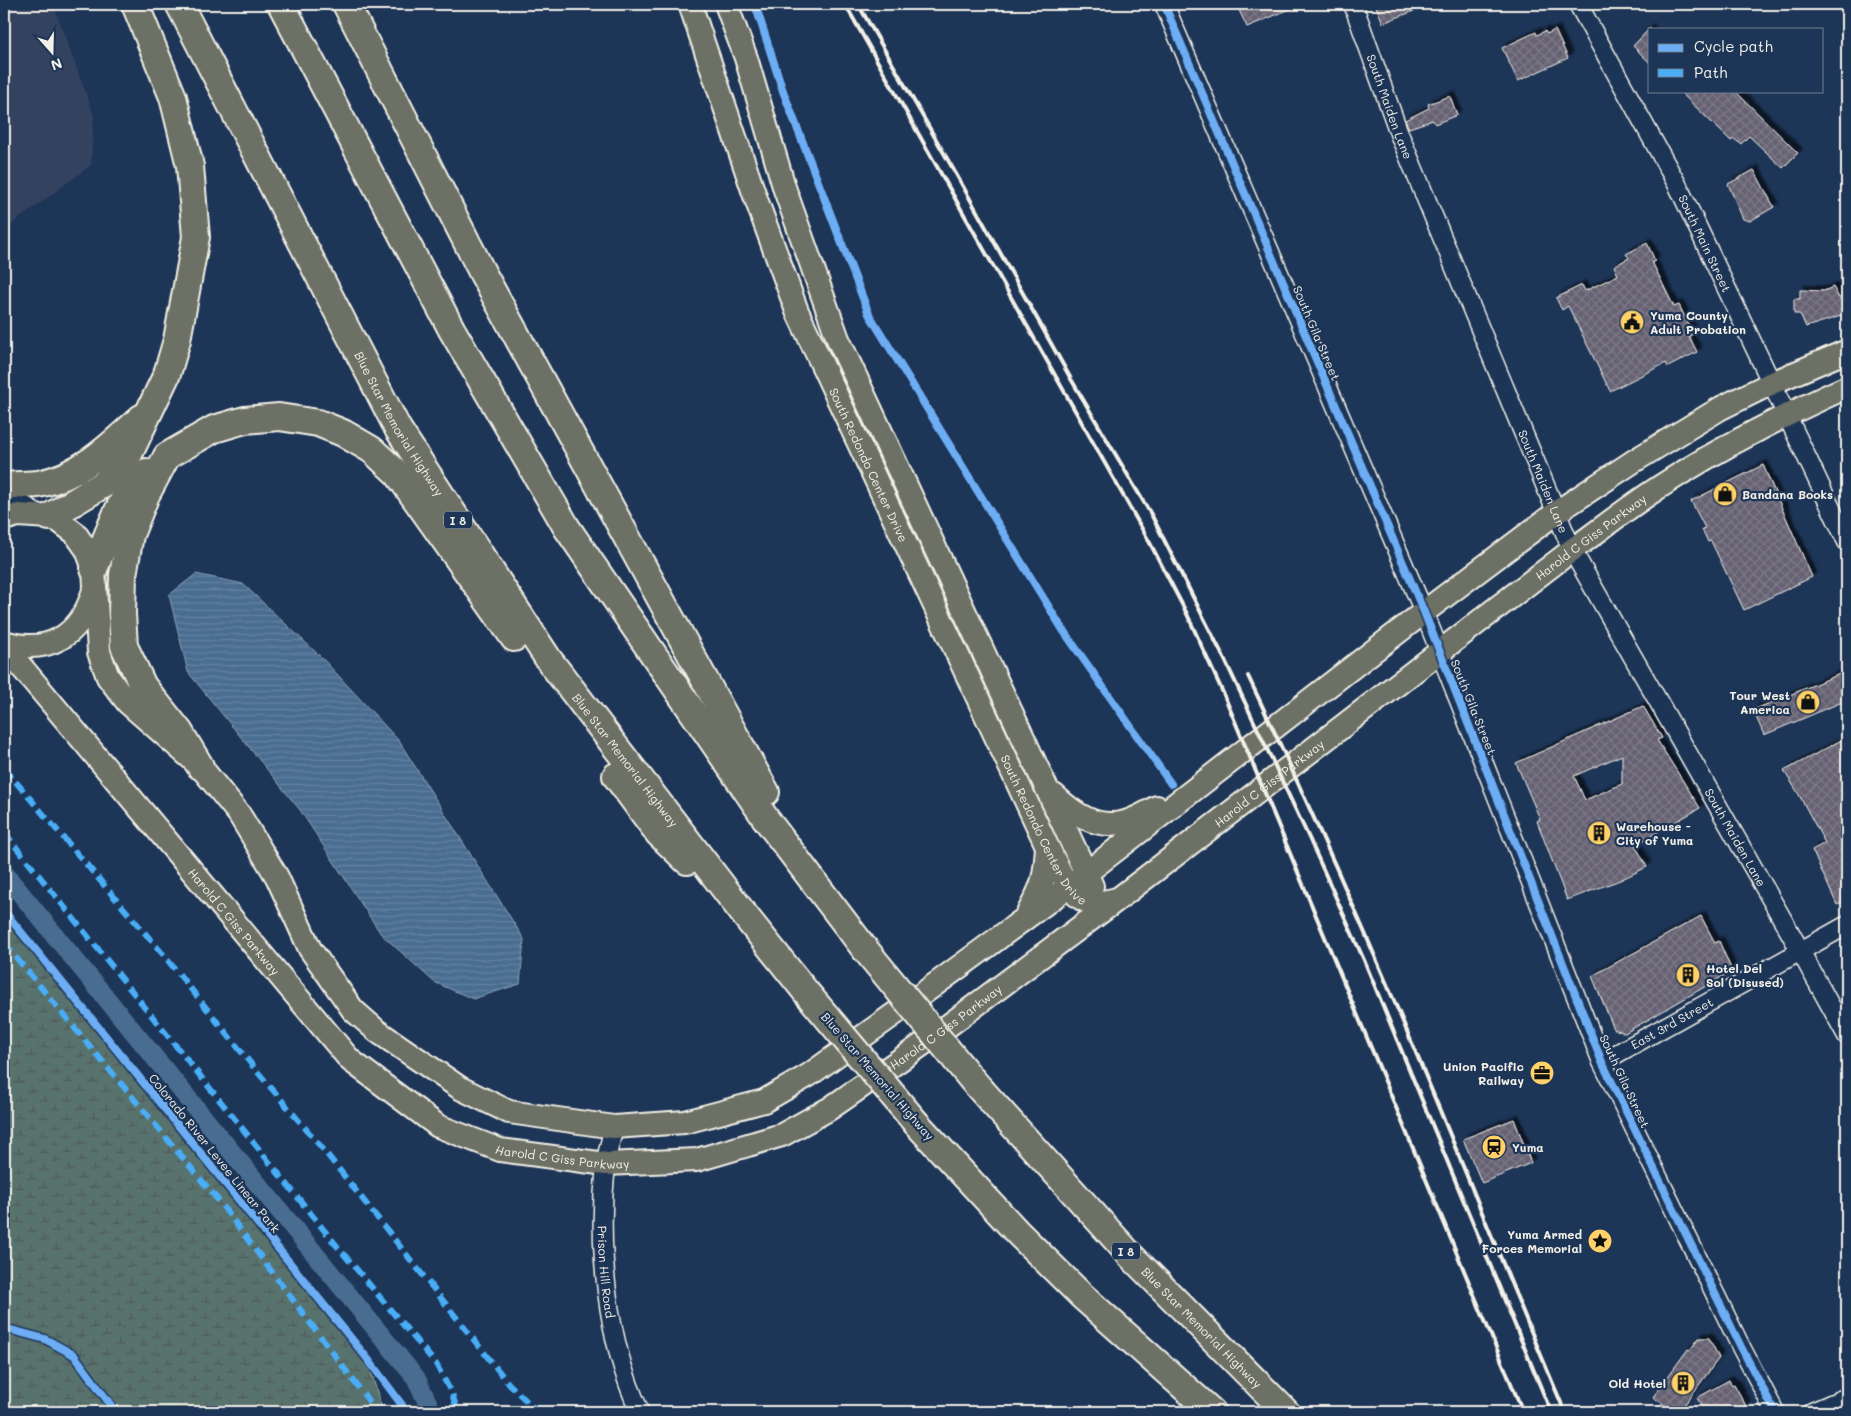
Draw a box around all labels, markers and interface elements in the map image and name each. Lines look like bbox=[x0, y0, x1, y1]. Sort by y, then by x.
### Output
north arrow bbox=[28, 28, 78, 78]
legend bbox=[1648, 28, 1824, 92]
text: Cycle path bbox=[1694, 36, 1773, 56]
street label: South Maiden Lane bbox=[1363, 52, 1417, 161]
text: N bbox=[48, 54, 65, 75]
text: Path bbox=[1694, 62, 1728, 82]
street label: South Main Street bbox=[1675, 192, 1735, 294]
street label: South Gila Street bbox=[1290, 283, 1344, 383]
place label: Yuma County Adult Probation bbox=[1650, 307, 1746, 337]
public building icon: Yuma County Adult Probation bbox=[1619, 309, 1645, 335]
street label: Blue Star Memorial Highway bbox=[351, 349, 447, 499]
street label: South Redondo Center Drive bbox=[826, 385, 912, 545]
street label: South Maiden Lane bbox=[1515, 427, 1572, 535]
shop icon: Bandana Books bbox=[1712, 481, 1738, 507]
place label: Bandana Books bbox=[1742, 486, 1833, 502]
street label: Harold C Giss Parkway bbox=[1532, 490, 1649, 583]
road number: I 8 bbox=[444, 512, 472, 528]
street label: South Gila Street bbox=[1448, 657, 1500, 757]
place label: Tour West America bbox=[1729, 687, 1790, 717]
shop icon: Tour West America bbox=[1795, 689, 1821, 715]
street label: Blue Star Memorial Highway bbox=[569, 690, 682, 830]
street label: Harold C Giss Parkway bbox=[1211, 736, 1327, 830]
street label: South Redondo Center Drive bbox=[997, 752, 1090, 908]
street label: South Maiden Lane bbox=[1701, 785, 1770, 889]
place label: Warehouse - City of Yuma bbox=[1616, 818, 1694, 848]
building icon: Warehouse - City of Yuma bbox=[1586, 820, 1612, 846]
street label: Harold C Giss Parkway bbox=[185, 865, 283, 978]
place label: Hotel Del Sol (Disused) bbox=[1706, 960, 1784, 990]
building icon: Hotel Del Sol (Disused) bbox=[1675, 962, 1701, 988]
street label: Harold C Giss Parkway bbox=[886, 981, 1005, 1073]
street label: East 3rd Street bbox=[1628, 993, 1716, 1052]
street label: Blue Star Memorial Highway bbox=[818, 1009, 938, 1143]
street label: South Gila Street bbox=[1596, 1032, 1654, 1130]
place label: Union Pacific Railway bbox=[1443, 1058, 1524, 1088]
office icon: Union Pacific Railway bbox=[1529, 1060, 1555, 1086]
street label: Colorado River Levee Linear Park bbox=[146, 1070, 284, 1236]
station icon: Yuma bbox=[1481, 1134, 1507, 1160]
place label: Yuma bbox=[1512, 1139, 1544, 1155]
street label: Harold C Giss Parkway bbox=[493, 1141, 630, 1172]
street label: Prison Hill Road bbox=[595, 1226, 619, 1320]
place label: Yuma Armed Forces Memorial bbox=[1481, 1226, 1582, 1256]
place icon: Yuma Armed Forces Memorial bbox=[1587, 1228, 1613, 1254]
road number: I 8 bbox=[1112, 1242, 1140, 1260]
street label: Blue Star Memorial Highway bbox=[1138, 1263, 1266, 1391]
building icon: Old Hotel bbox=[1670, 1370, 1696, 1396]
place label: Old Hotel bbox=[1608, 1375, 1666, 1391]

